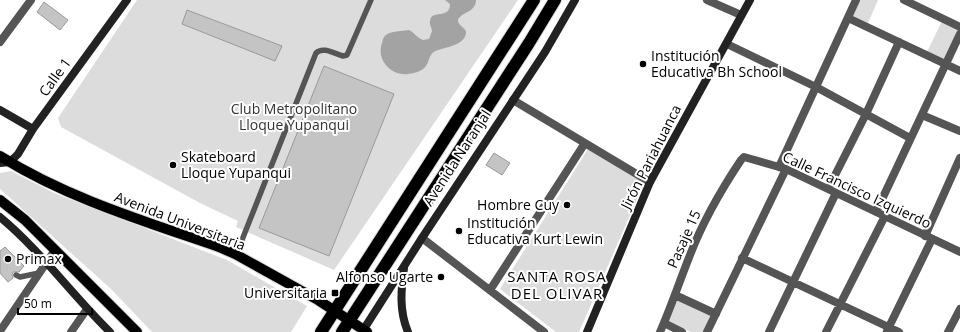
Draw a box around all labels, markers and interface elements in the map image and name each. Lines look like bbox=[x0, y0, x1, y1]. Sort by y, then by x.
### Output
place label: Institución Educativa Bh School bbox=[651, 46, 782, 81]
street label: Calle 1 bbox=[34, 54, 75, 100]
marker: Institución Educativa Bh School bbox=[638, 59, 648, 69]
park label: Club Metropolitano Lloque Yupanqui bbox=[231, 99, 357, 134]
street label: Jirón Pariahuanca bbox=[615, 101, 685, 214]
street label: Avenida Naranjal bbox=[418, 106, 495, 209]
place label: Skateboard Lloque Yupanqui bbox=[181, 147, 291, 182]
street label: Calle Francisco Izquierdo bbox=[780, 147, 935, 232]
marker: Skateboard Lloque Yupanqui bbox=[168, 160, 178, 170]
street label: Avenida Universitaria bbox=[112, 187, 248, 254]
place label: Hombre Cuy bbox=[477, 195, 560, 214]
marker: Hombre Cuy bbox=[562, 200, 572, 210]
street label: Pasaje 15 bbox=[662, 207, 705, 271]
place label: Institución Educativa Kurt Lewin bbox=[467, 213, 603, 248]
marker: Institución Educativa Kurt Lewin bbox=[454, 226, 464, 236]
place label: Primax bbox=[16, 249, 62, 268]
marker: Primax bbox=[3, 254, 13, 264]
district label: SANTA ROSA DEL OLIVAR bbox=[507, 266, 607, 303]
place label: Alfonso Ugarte bbox=[336, 267, 433, 286]
marker: Alfonso Ugarte bbox=[436, 272, 446, 282]
place label: Universitaria bbox=[244, 283, 327, 302]
marker: Universitaria bbox=[330, 288, 340, 298]
scale bar bbox=[18, 290, 92, 316]
text: 50 m bbox=[24, 295, 52, 312]

